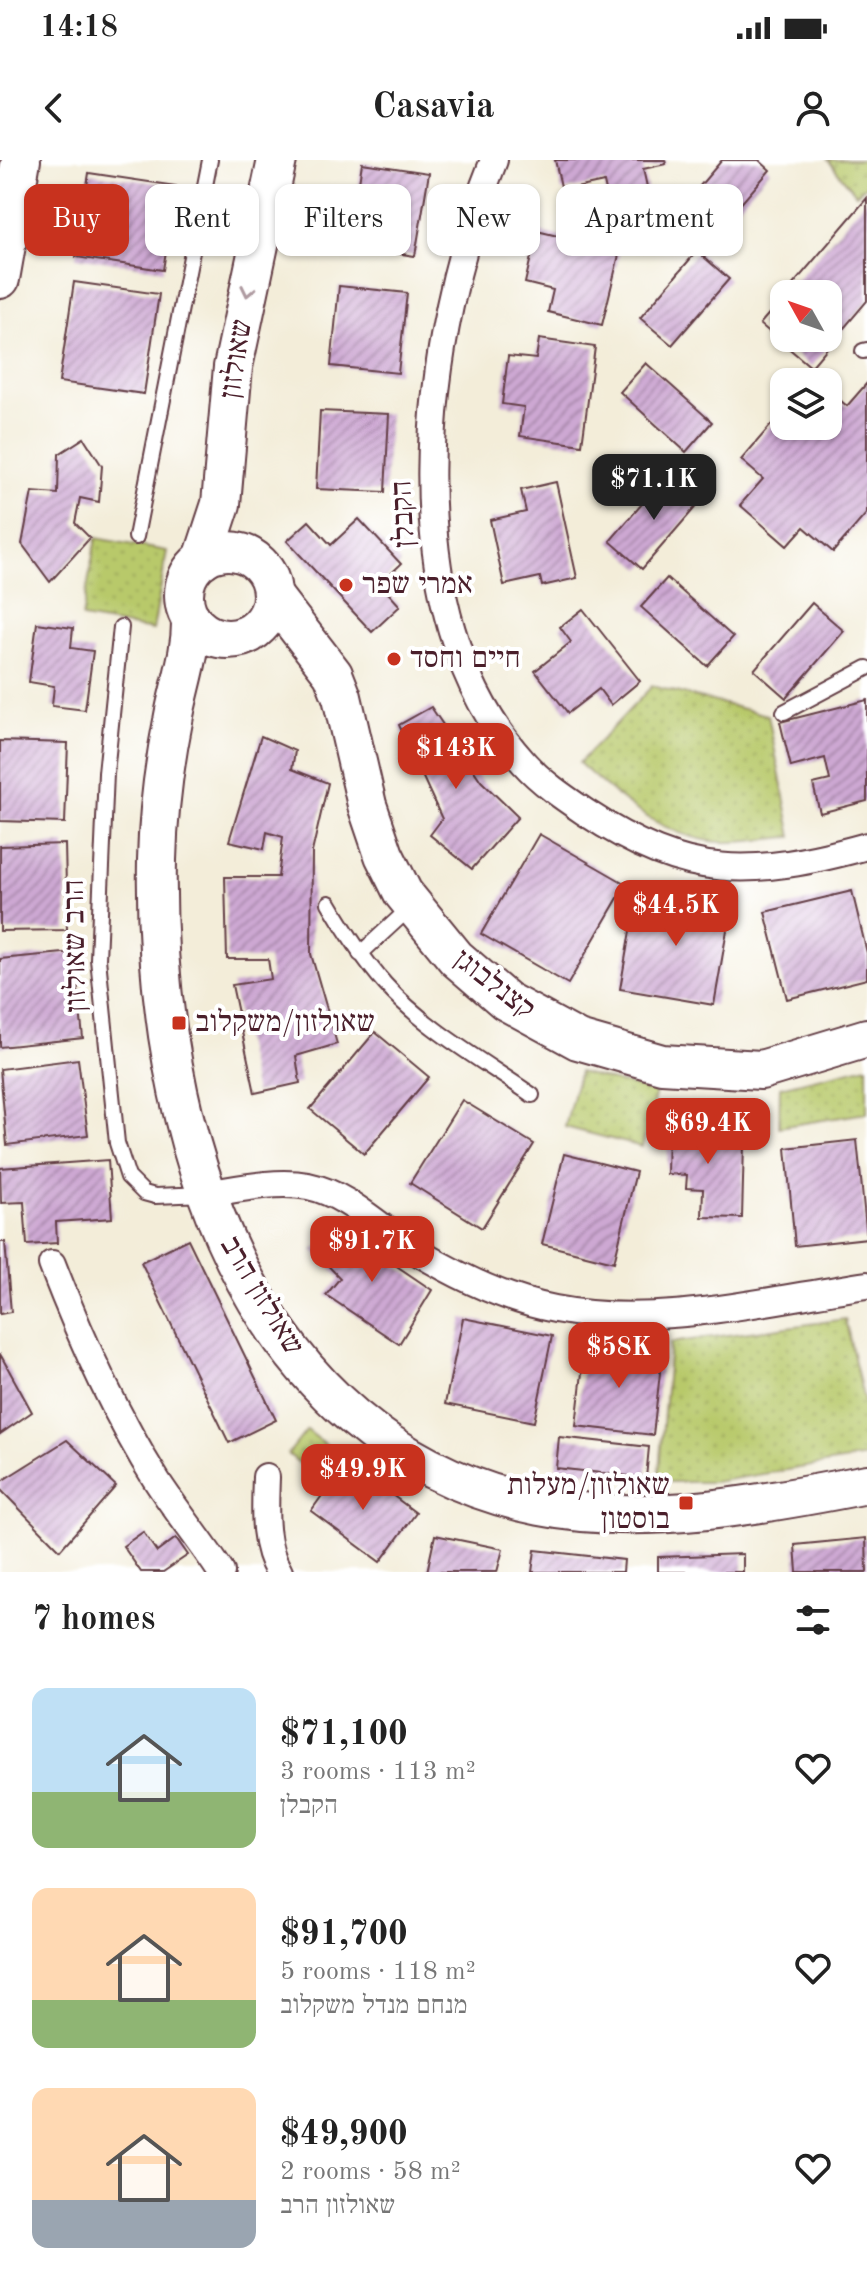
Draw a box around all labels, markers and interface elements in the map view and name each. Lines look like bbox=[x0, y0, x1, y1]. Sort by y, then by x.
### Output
text: 14:18 bbox=[40, 13, 118, 43]
icon: back bbox=[32, 86, 76, 130]
icon: person bbox=[791, 86, 835, 130]
text: Casavia bbox=[372, 90, 495, 126]
chip: Buy bbox=[24, 184, 129, 256]
chip: Rent bbox=[145, 184, 259, 256]
chip: Filters bbox=[275, 184, 411, 256]
chip: New bbox=[427, 184, 540, 256]
chip: Apartment bbox=[556, 184, 743, 256]
north arrow bbox=[770, 280, 842, 352]
map controls bbox=[770, 280, 842, 440]
one-way arrow bbox=[240, 284, 257, 297]
street label: שאולזון bbox=[215, 317, 258, 401]
button: layers bbox=[770, 368, 842, 440]
pin: $71.1K bbox=[589, 454, 719, 522]
text: $71.1K bbox=[610, 467, 698, 493]
street label: הקבלן bbox=[386, 480, 421, 548]
place label: אמרי שפר bbox=[362, 570, 473, 600]
marker: אמרי שפר bbox=[337, 576, 355, 594]
place label: חיים וחסד bbox=[410, 644, 521, 674]
marker: חיים וחסד bbox=[385, 650, 403, 668]
pin: $143K bbox=[400, 723, 512, 791]
text: $143K bbox=[416, 736, 496, 762]
street label: הרב שאולזון bbox=[59, 879, 92, 1013]
pin: $44.5K bbox=[611, 880, 741, 948]
text: $44.5K bbox=[632, 893, 720, 919]
street label: קצנלבוגן bbox=[448, 944, 541, 1026]
place label: שאולזון/משקלוב bbox=[195, 1007, 375, 1038]
marker: שאולזון/משקלוב bbox=[170, 1014, 188, 1032]
pin: $69.4K bbox=[643, 1098, 773, 1166]
text: $69.4K bbox=[664, 1111, 752, 1137]
pin: $91.7K bbox=[307, 1216, 437, 1284]
text: $91.7K bbox=[328, 1229, 416, 1255]
street label: שאולזון הרב bbox=[214, 1231, 309, 1361]
pin: $58K bbox=[572, 1322, 666, 1390]
text: $58K bbox=[586, 1335, 652, 1361]
pin: $49.9K bbox=[298, 1444, 428, 1512]
text: $49.9K bbox=[319, 1457, 407, 1483]
place label: שאולזון/מעלות בוסטון bbox=[507, 1470, 670, 1535]
marker: שאולזון/מעלות בוסטון bbox=[677, 1494, 695, 1512]
icon: filters bbox=[791, 1598, 835, 1642]
text: 7 homes bbox=[32, 1603, 155, 1637]
text: $71,100 bbox=[280, 1718, 408, 1752]
icon: home bbox=[96, 1720, 192, 1816]
icon: heart bbox=[791, 1746, 835, 1790]
text: 3 rooms · 113 m² bbox=[280, 1759, 476, 1785]
text: הקבלן bbox=[280, 1793, 338, 1819]
text: $91,700 bbox=[280, 1918, 408, 1952]
icon: home bbox=[96, 1920, 192, 2016]
icon: heart bbox=[791, 1946, 835, 1990]
text: 5 rooms · 118 m² bbox=[280, 1959, 476, 1985]
text: מנחם מנדל משקלוב bbox=[280, 1993, 467, 2019]
text: $49,900 bbox=[280, 2118, 408, 2152]
icon: home bbox=[96, 2120, 192, 2216]
icon: heart bbox=[791, 2146, 835, 2190]
text: 2 rooms · 58 m² bbox=[280, 2159, 461, 2185]
text: שאולזון הרב bbox=[280, 2193, 395, 2219]

